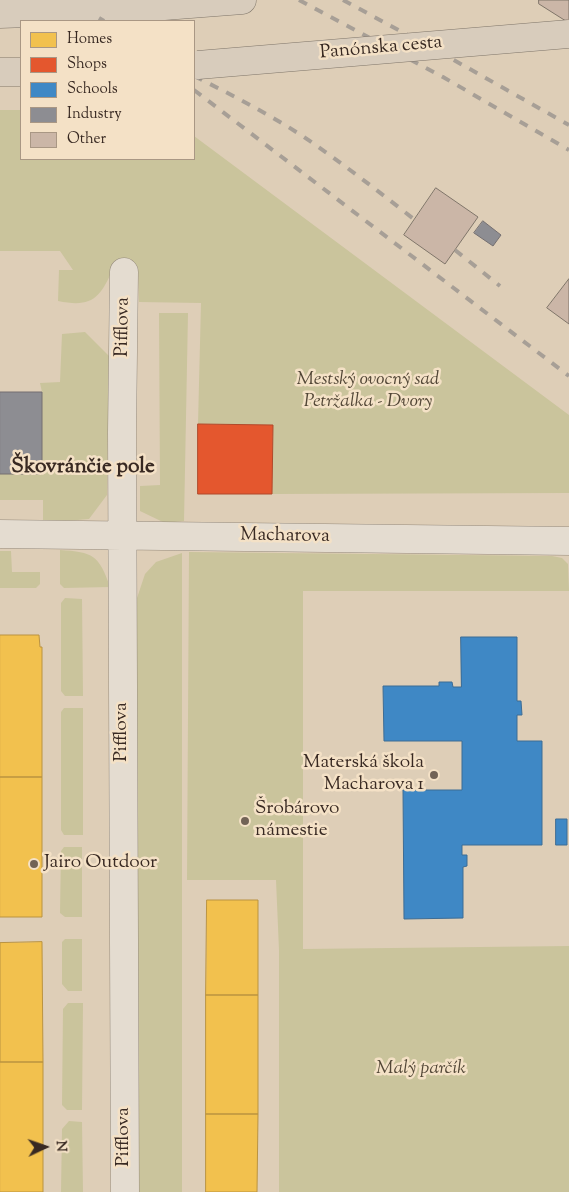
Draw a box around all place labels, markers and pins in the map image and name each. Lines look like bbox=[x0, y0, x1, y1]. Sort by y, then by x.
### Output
place label: Materská škola Macharova 1 bbox=[303, 753, 424, 797]
marker: Materská škola Macharova 1 bbox=[428, 769, 440, 781]
place label: Šrobárovo námestie bbox=[255, 799, 339, 843]
marker: Šrobárovo námestie bbox=[239, 815, 251, 827]
place label: Jairo Outdoor bbox=[44, 853, 157, 875]
marker: Jairo Outdoor bbox=[28, 858, 40, 870]

